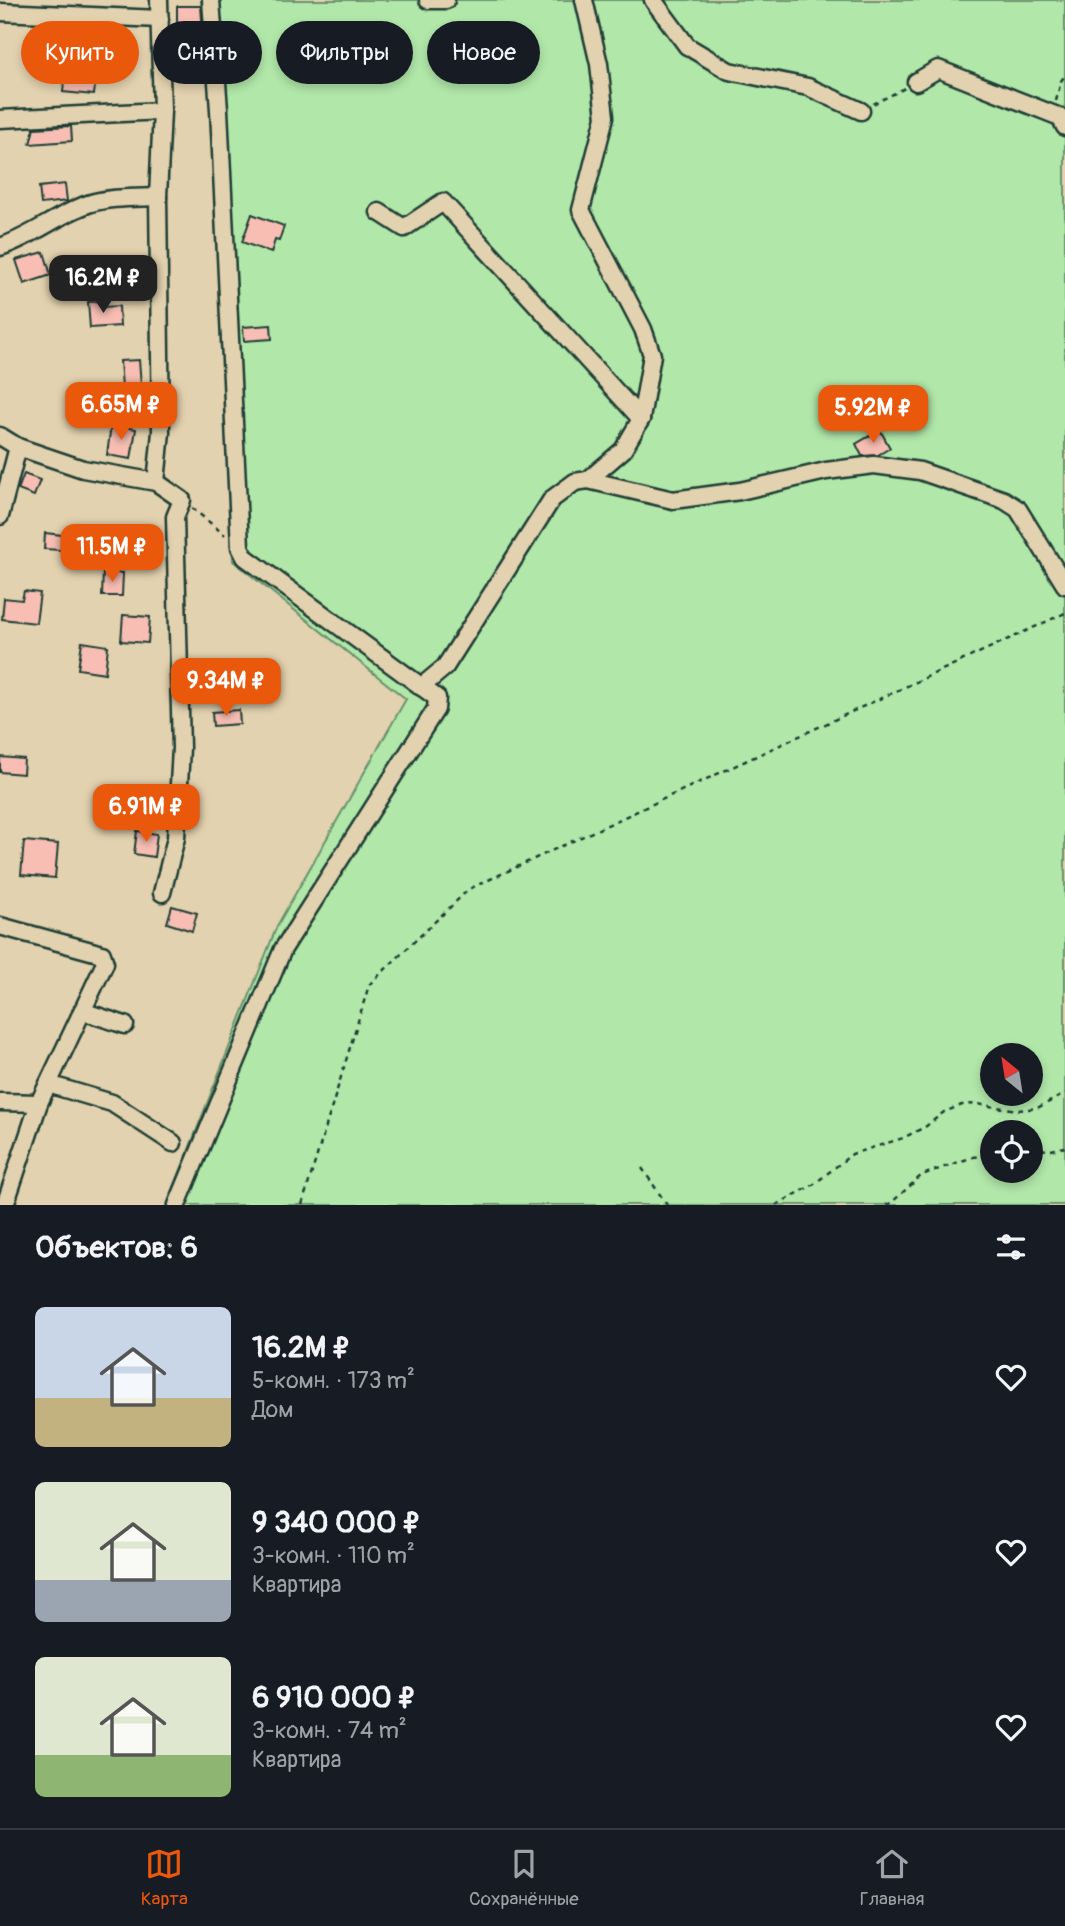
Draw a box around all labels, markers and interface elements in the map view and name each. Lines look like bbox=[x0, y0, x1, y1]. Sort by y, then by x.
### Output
chip: Купить bbox=[21, 21, 139, 84]
chip: Снять bbox=[153, 21, 262, 84]
chip: Фильтры bbox=[276, 21, 413, 84]
chip: Новое bbox=[427, 21, 540, 84]
pin: 16.2M ₽ bbox=[38, 256, 168, 315]
text: 16.2M ₽ bbox=[65, 263, 141, 292]
pin: 6.65M ₽ bbox=[56, 382, 186, 442]
pin: 5.92M ₽ bbox=[808, 386, 938, 445]
text: 6.65M ₽ bbox=[81, 390, 161, 419]
text: 5.92M ₽ bbox=[834, 393, 912, 422]
pin: 11.5M ₽ bbox=[47, 524, 177, 584]
text: 11.5M ₽ bbox=[77, 532, 147, 561]
pin: 9.34M ₽ bbox=[161, 658, 291, 718]
text: 9.34M ₽ bbox=[187, 666, 265, 695]
pin: 6.91M ₽ bbox=[81, 784, 211, 844]
text: 6.91M ₽ bbox=[109, 792, 183, 821]
north arrow bbox=[980, 1043, 1043, 1106]
map controls bbox=[980, 1043, 1043, 1183]
button: locate bbox=[980, 1120, 1043, 1183]
icon: filters bbox=[992, 1228, 1030, 1266]
text: Объектов: 6 bbox=[35, 1229, 198, 1266]
text: 16.2M ₽ bbox=[252, 1329, 351, 1366]
icon: home bbox=[91, 1335, 175, 1419]
icon: heart bbox=[992, 1358, 1030, 1396]
text: 5-комн. · 173 m² bbox=[252, 1366, 415, 1395]
text: Дом bbox=[252, 1395, 293, 1424]
text: 9 340 000 ₽ bbox=[252, 1504, 421, 1541]
icon: home bbox=[91, 1510, 175, 1594]
icon: heart bbox=[992, 1533, 1030, 1571]
text: 3-комн. · 110 m² bbox=[252, 1541, 415, 1570]
text: Квартира bbox=[252, 1570, 341, 1599]
text: 6 910 000 ₽ bbox=[252, 1679, 416, 1716]
icon: home bbox=[91, 1685, 175, 1769]
icon: heart bbox=[992, 1708, 1030, 1746]
text: 3-комн. · 74 m² bbox=[252, 1716, 407, 1745]
text: Квартира bbox=[252, 1745, 341, 1774]
tab: Карта bbox=[141, 1845, 188, 1911]
tab: Сохранённые bbox=[469, 1845, 579, 1911]
tab: Главная bbox=[860, 1845, 924, 1911]

